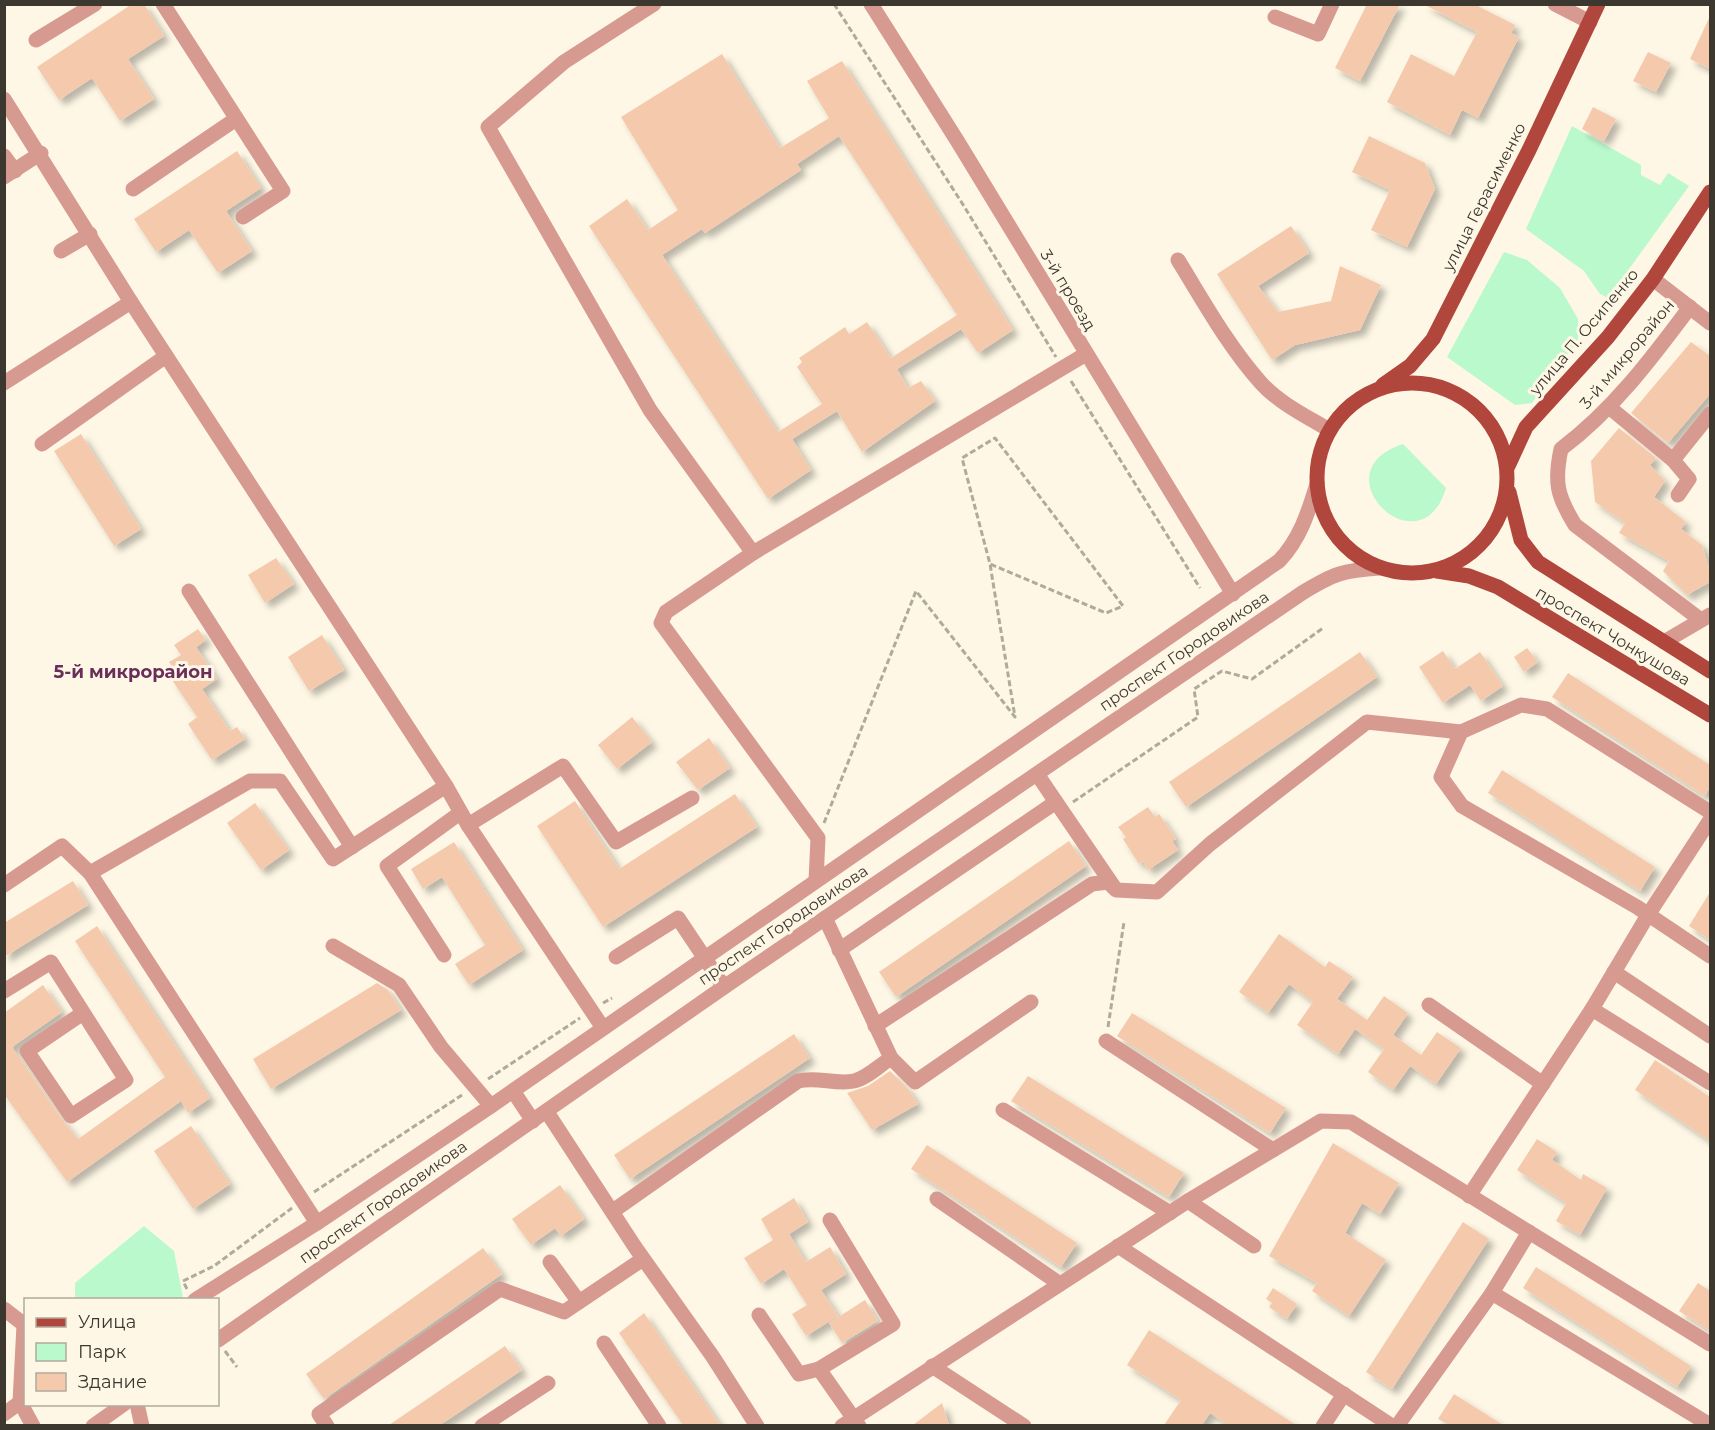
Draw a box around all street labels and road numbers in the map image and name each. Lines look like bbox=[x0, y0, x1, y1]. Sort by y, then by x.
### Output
street label: улица Герасименко bbox=[1438, 120, 1530, 275]
street label: 3-й проезд bbox=[1036, 246, 1100, 334]
street label: улица П. Осипенко bbox=[1525, 265, 1642, 400]
street label: 3-й микрорайон bbox=[1576, 296, 1678, 412]
street label: проспект Чонкушова bbox=[1532, 582, 1694, 690]
street label: проспект Городовикова bbox=[1096, 587, 1272, 715]
street label: проспект Городовикова bbox=[695, 861, 871, 989]
street label: проспект Городовикова bbox=[295, 1137, 471, 1267]

